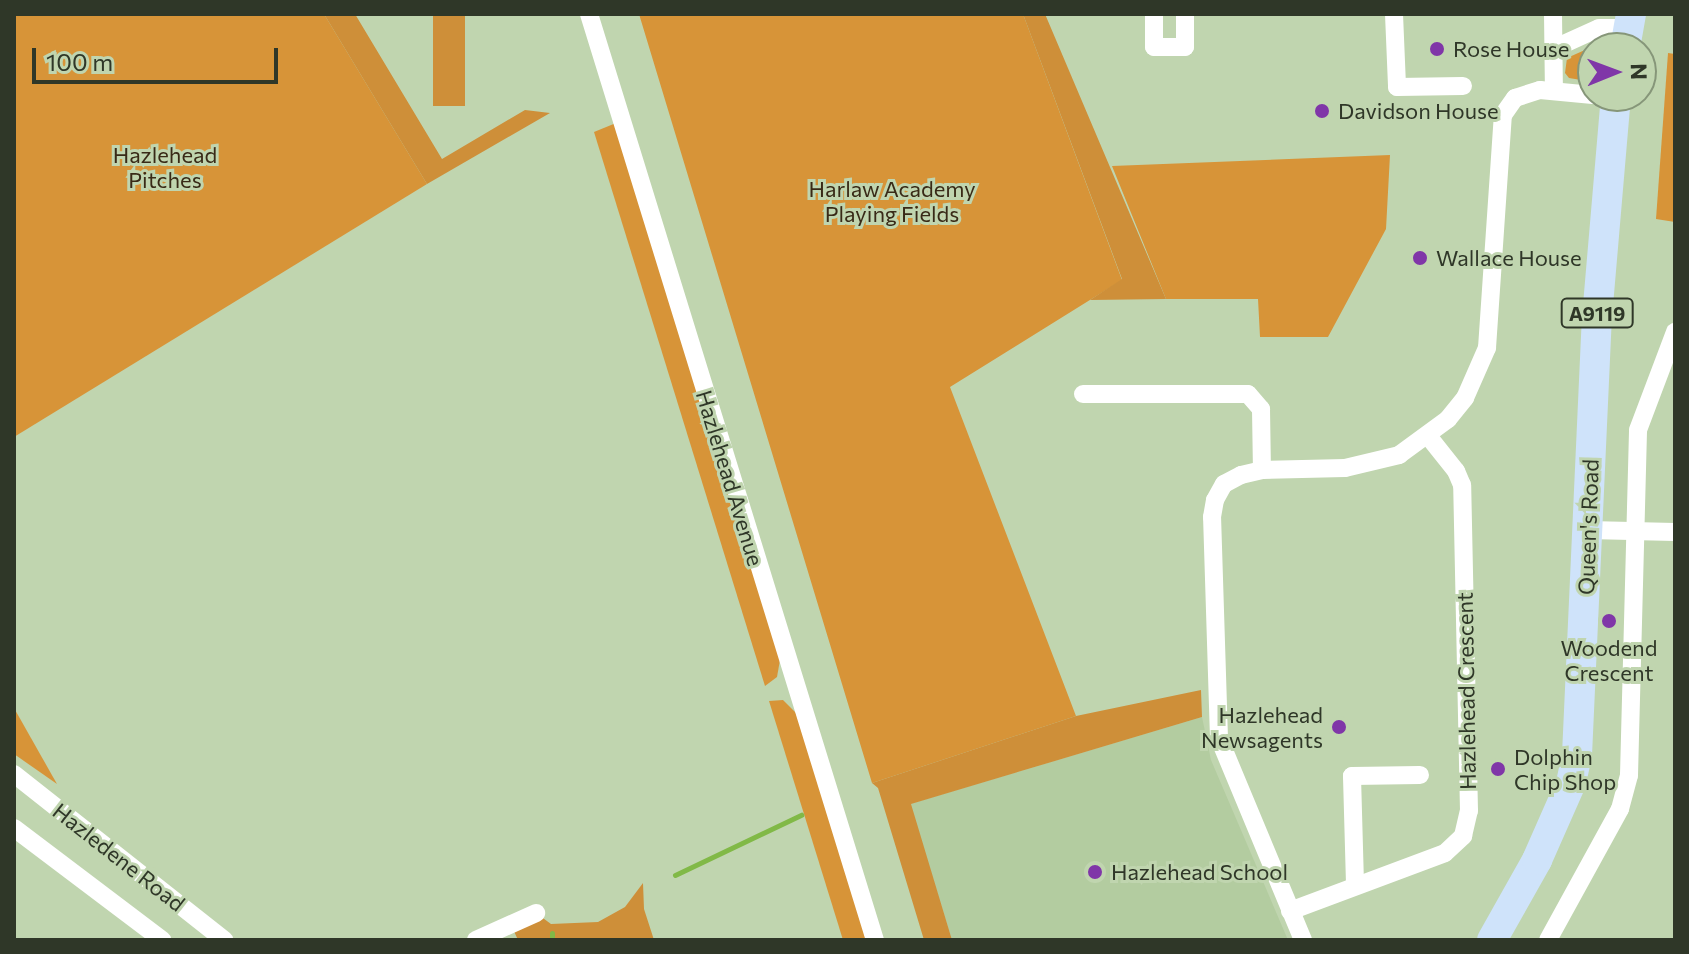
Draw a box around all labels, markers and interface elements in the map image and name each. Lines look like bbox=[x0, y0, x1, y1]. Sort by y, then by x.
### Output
scale bar bbox=[36, 32, 282, 82]
north arrow bbox=[1577, 32, 1657, 112]
place label: Rose House bbox=[1453, 36, 1569, 62]
marker: Rose House bbox=[1428, 40, 1446, 58]
text: 100 m bbox=[46, 47, 113, 76]
text: N bbox=[1626, 63, 1653, 80]
place label: Davidson House bbox=[1338, 98, 1499, 124]
marker: Davidson House bbox=[1313, 102, 1331, 120]
park label: Hazlehead Pitches bbox=[113, 141, 217, 192]
park label: Harlaw Academy Playing Fields bbox=[808, 175, 976, 226]
place label: Wallace House bbox=[1436, 245, 1582, 271]
marker: Wallace House bbox=[1411, 249, 1429, 267]
road number: A9119 bbox=[1559, 297, 1635, 329]
street label: Hazlehead Avenue bbox=[691, 387, 769, 569]
street label: Queen's Road bbox=[1572, 459, 1604, 595]
street label: Hazlehead Crescent bbox=[1451, 592, 1481, 790]
marker: Woodend Crescent bbox=[1600, 612, 1618, 630]
place label: Woodend Crescent bbox=[1561, 634, 1657, 686]
place label: Hazlehead Newsagents bbox=[1201, 701, 1323, 752]
marker: Hazlehead Newsagents bbox=[1330, 718, 1348, 736]
place label: Dolphin Chip Shop bbox=[1514, 743, 1616, 794]
marker: Dolphin Chip Shop bbox=[1489, 760, 1507, 778]
street label: Hazledene Road bbox=[48, 797, 190, 917]
place label: Hazlehead School bbox=[1111, 859, 1288, 885]
marker: Hazlehead School bbox=[1086, 863, 1104, 881]

